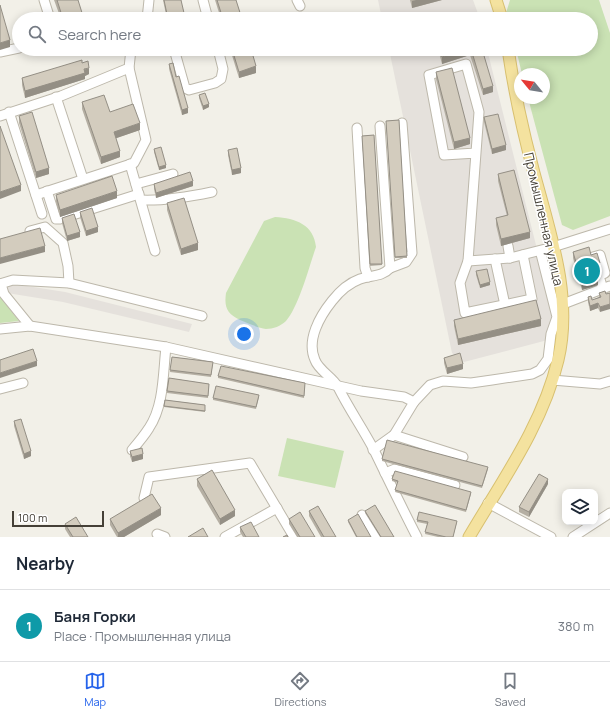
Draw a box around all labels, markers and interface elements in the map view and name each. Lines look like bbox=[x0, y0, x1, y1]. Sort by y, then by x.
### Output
search box bbox=[12, 12, 598, 56]
icon: search bbox=[26, 23, 48, 45]
text: Search here bbox=[58, 24, 141, 45]
north arrow bbox=[514, 68, 550, 104]
street label: Промышленная улица bbox=[520, 151, 568, 287]
pin: 1 bbox=[574, 256, 600, 286]
your location bbox=[234, 324, 254, 344]
map controls bbox=[562, 489, 598, 525]
button: layers bbox=[562, 489, 598, 525]
scale bar bbox=[12, 509, 104, 528]
text: 100 m bbox=[18, 510, 47, 525]
text: Nearby bbox=[16, 552, 74, 575]
text: Баня Горки bbox=[54, 606, 136, 627]
text: 1 bbox=[26, 617, 32, 635]
text: 380 m bbox=[558, 617, 594, 635]
text: Place · Промышленная улица bbox=[54, 627, 231, 645]
tab: Map bbox=[84, 670, 106, 709]
tab: Directions bbox=[274, 670, 327, 709]
tab: Saved bbox=[495, 670, 526, 709]

